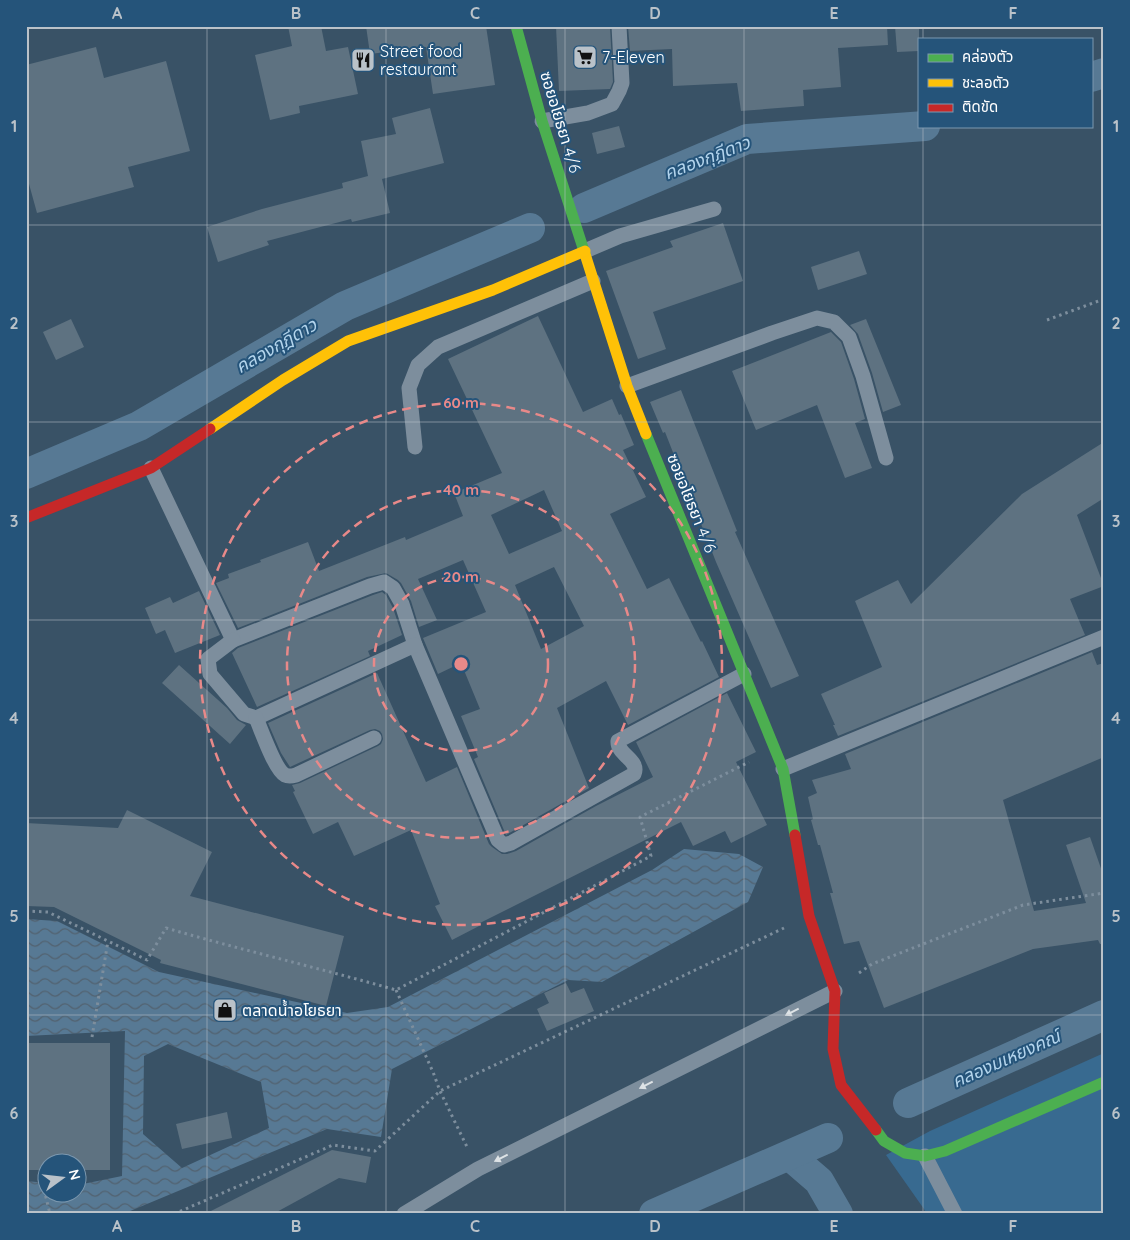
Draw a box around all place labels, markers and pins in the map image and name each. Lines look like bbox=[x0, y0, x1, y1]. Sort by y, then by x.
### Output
place label: Street food restaurant bbox=[380, 41, 462, 79]
supermarket icon: 7-Eleven bbox=[572, 44, 598, 70]
restaurant icon: Street food restaurant bbox=[350, 47, 376, 73]
place label: 7-Eleven bbox=[602, 47, 665, 67]
centre of rings bbox=[452, 655, 470, 673]
shop icon: ตลาดน้ำอโยธยา bbox=[212, 997, 238, 1023]
place label: ตลาดน้ำอโยธยา bbox=[242, 999, 342, 1020]

